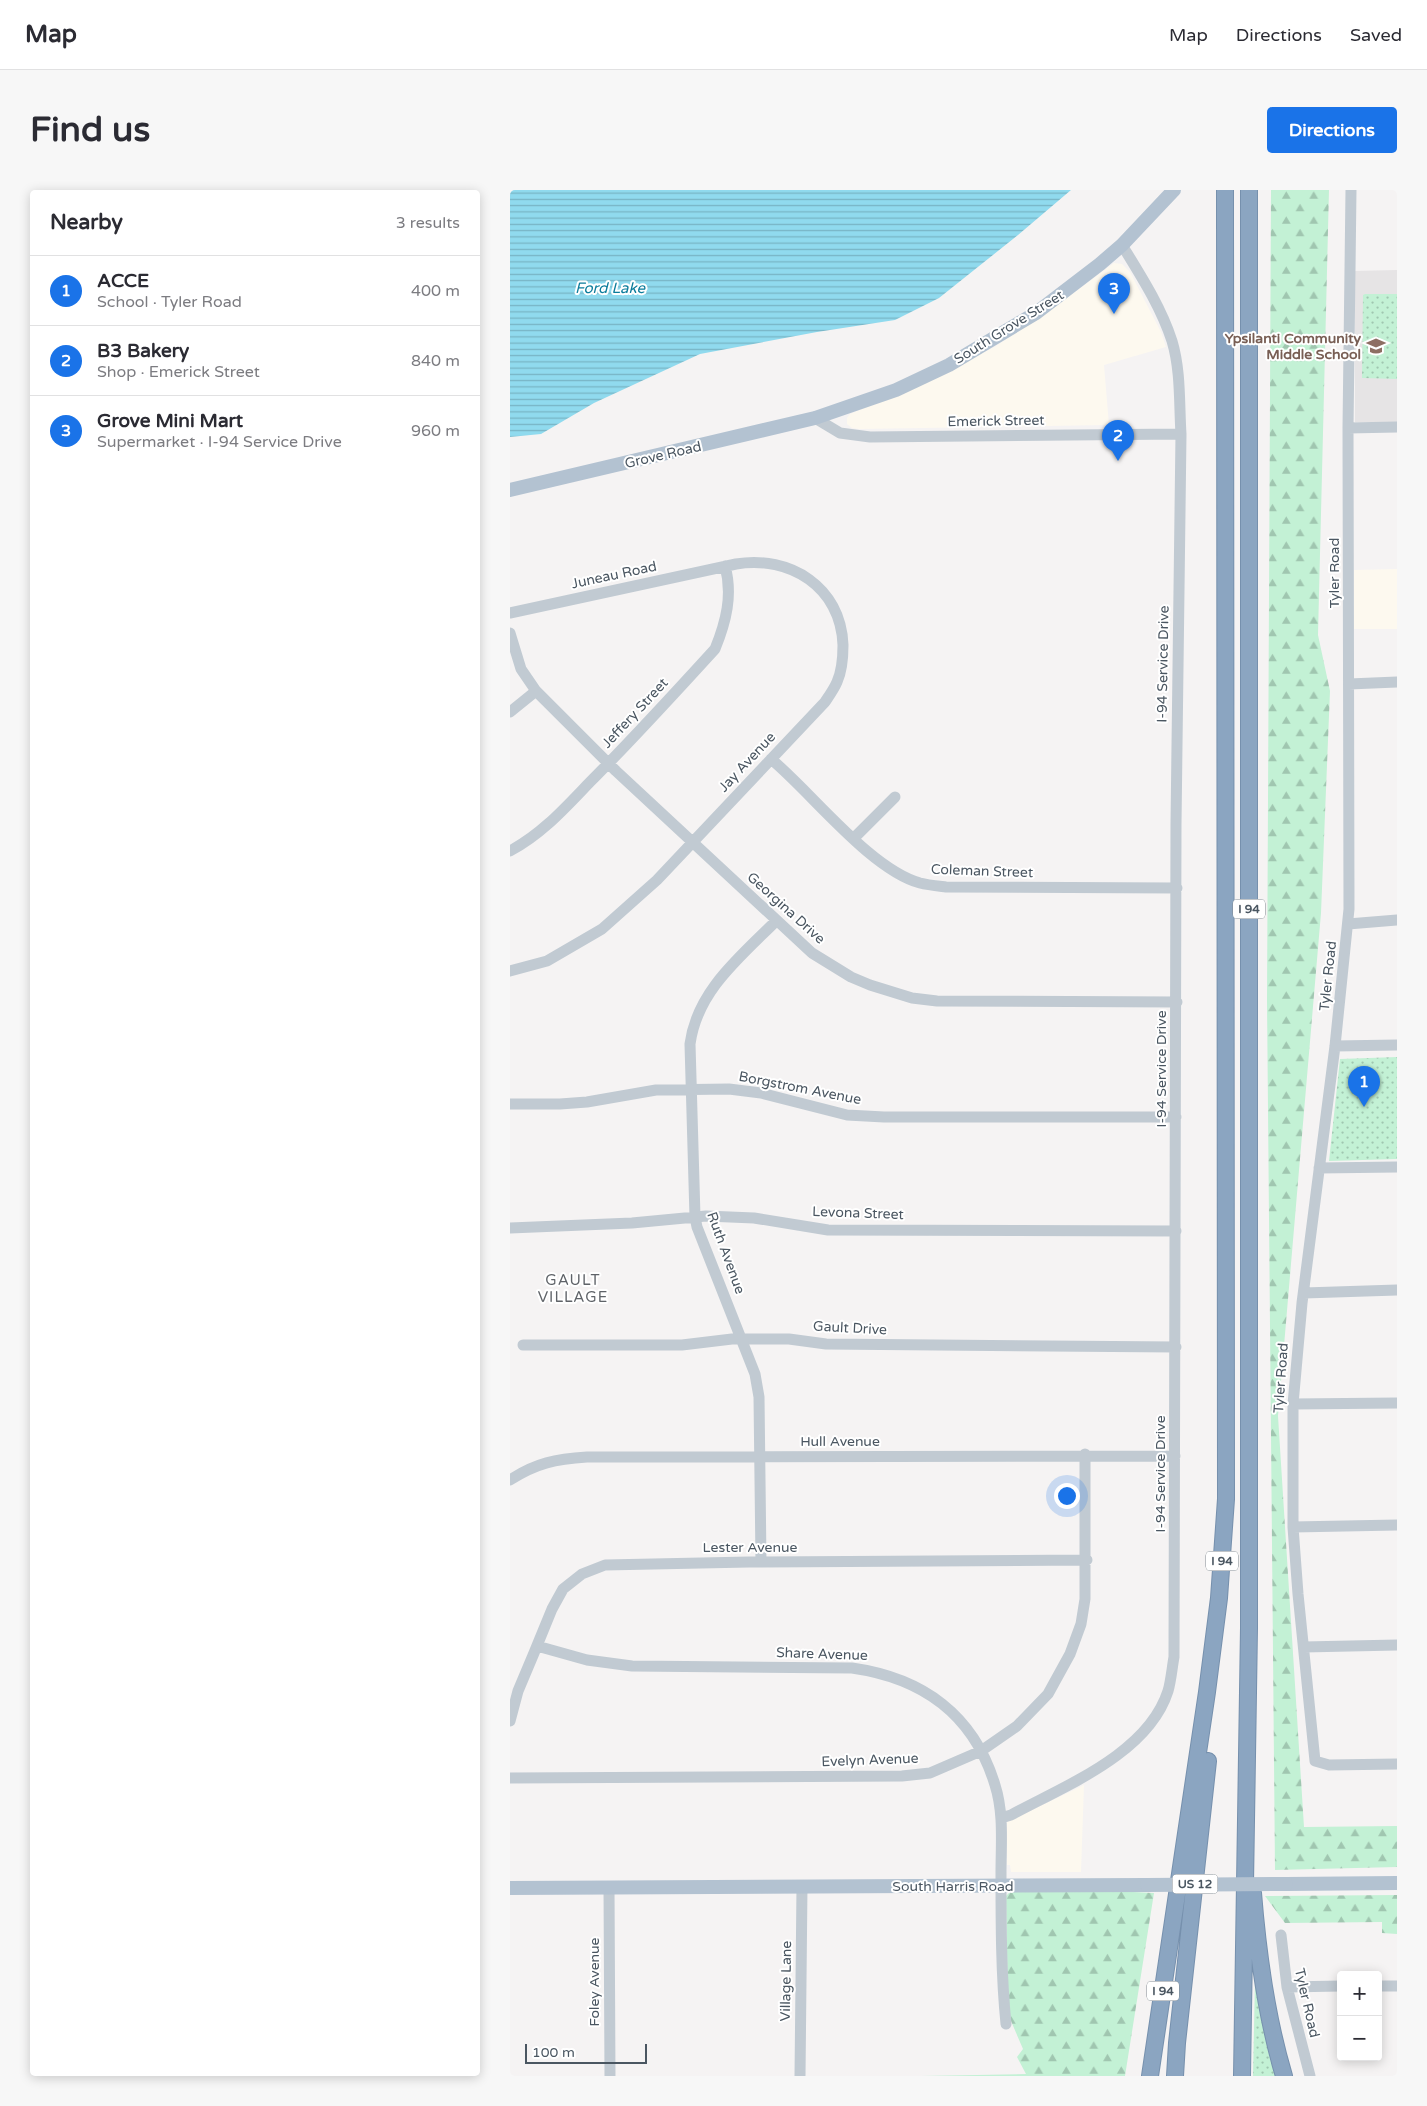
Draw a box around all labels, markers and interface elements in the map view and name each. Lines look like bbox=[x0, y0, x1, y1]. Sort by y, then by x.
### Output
text: Map bbox=[25, 20, 77, 49]
text: Map bbox=[1169, 24, 1208, 46]
text: Directions bbox=[1236, 24, 1322, 46]
text: Saved bbox=[1350, 24, 1402, 46]
button: Directions bbox=[1267, 107, 1397, 153]
text: Find us bbox=[30, 109, 150, 151]
text: Nearby bbox=[50, 210, 123, 235]
text: 3 results bbox=[396, 213, 460, 233]
text: ACCE bbox=[97, 270, 149, 292]
pin: 3 bbox=[1098, 273, 1130, 314]
water label: Ford Lake bbox=[575, 279, 647, 297]
text: 1 bbox=[61, 281, 71, 301]
text: 400 m bbox=[411, 281, 460, 301]
street label: South Grove Street bbox=[951, 286, 1068, 368]
text: School · Tyler Road bbox=[97, 292, 242, 312]
place label: Ypsilanti Community Middle School bbox=[1225, 330, 1361, 363]
school or university icon: Ypsilanti Community Middle School bbox=[1365, 335, 1387, 357]
text: B3 Bakery bbox=[97, 340, 189, 362]
text: 2 bbox=[61, 351, 71, 371]
text: 840 m bbox=[411, 351, 460, 371]
text: Shop · Emerick Street bbox=[97, 362, 260, 382]
text: Grove Mini Mart bbox=[97, 410, 243, 432]
street label: Emerick Street bbox=[947, 412, 1045, 430]
pin: 2 bbox=[1102, 420, 1134, 461]
text: 3 bbox=[61, 421, 71, 441]
text: 960 m bbox=[411, 421, 460, 441]
text: Supermarket · I-94 Service Drive bbox=[97, 432, 342, 452]
street label: Grove Road bbox=[623, 438, 703, 472]
street label: Tyler Road bbox=[1326, 538, 1343, 608]
street label: Juneau Road bbox=[570, 558, 658, 592]
street label: I-94 Service Drive bbox=[1153, 605, 1173, 723]
street label: Jeffery Street bbox=[598, 674, 672, 751]
street label: Jay Avenue bbox=[715, 729, 779, 795]
street label: Coleman Street bbox=[931, 861, 1034, 881]
street label: Georgina Drive bbox=[744, 869, 829, 947]
road number: I 94 bbox=[1233, 900, 1265, 919]
street label: Tyler Road bbox=[1316, 940, 1340, 1012]
street label: I-94 Service Drive bbox=[1153, 1010, 1170, 1128]
pin: 1 bbox=[1348, 1066, 1380, 1107]
street label: Borgstrom Avenue bbox=[737, 1068, 863, 1108]
street label: Levona Street bbox=[812, 1203, 905, 1223]
street label: Ruth Avenue bbox=[703, 1210, 749, 1296]
district label: GAULT VILLAGE bbox=[538, 1271, 608, 1306]
street label: Gault Drive bbox=[813, 1318, 887, 1338]
street label: Tyler Road bbox=[1270, 1342, 1292, 1414]
street label: I-94 Service Drive bbox=[1152, 1415, 1169, 1533]
street label: Hull Avenue bbox=[800, 1433, 880, 1450]
your location bbox=[1054, 1483, 1080, 1509]
street label: Lester Avenue bbox=[703, 1539, 798, 1556]
road number: I 94 bbox=[1206, 1552, 1238, 1570]
street label: Share Avenue bbox=[776, 1644, 868, 1664]
street label: Evelyn Avenue bbox=[821, 1750, 919, 1770]
road number: US 12 bbox=[1172, 1875, 1218, 1894]
street label: South Harris Road bbox=[892, 1878, 1014, 1895]
street label: Foley Avenue bbox=[586, 1937, 603, 2027]
street label: Village Lane bbox=[777, 1940, 795, 2021]
street label: Tyler Road bbox=[1291, 1967, 1323, 2039]
map controls bbox=[1337, 1971, 1382, 2061]
button: + bbox=[1337, 1971, 1382, 2016]
road number: I 94 bbox=[1147, 1982, 1179, 2000]
button: − bbox=[1337, 2016, 1382, 2061]
scale bar bbox=[525, 2041, 648, 2064]
text: 100 m bbox=[532, 2044, 575, 2061]

